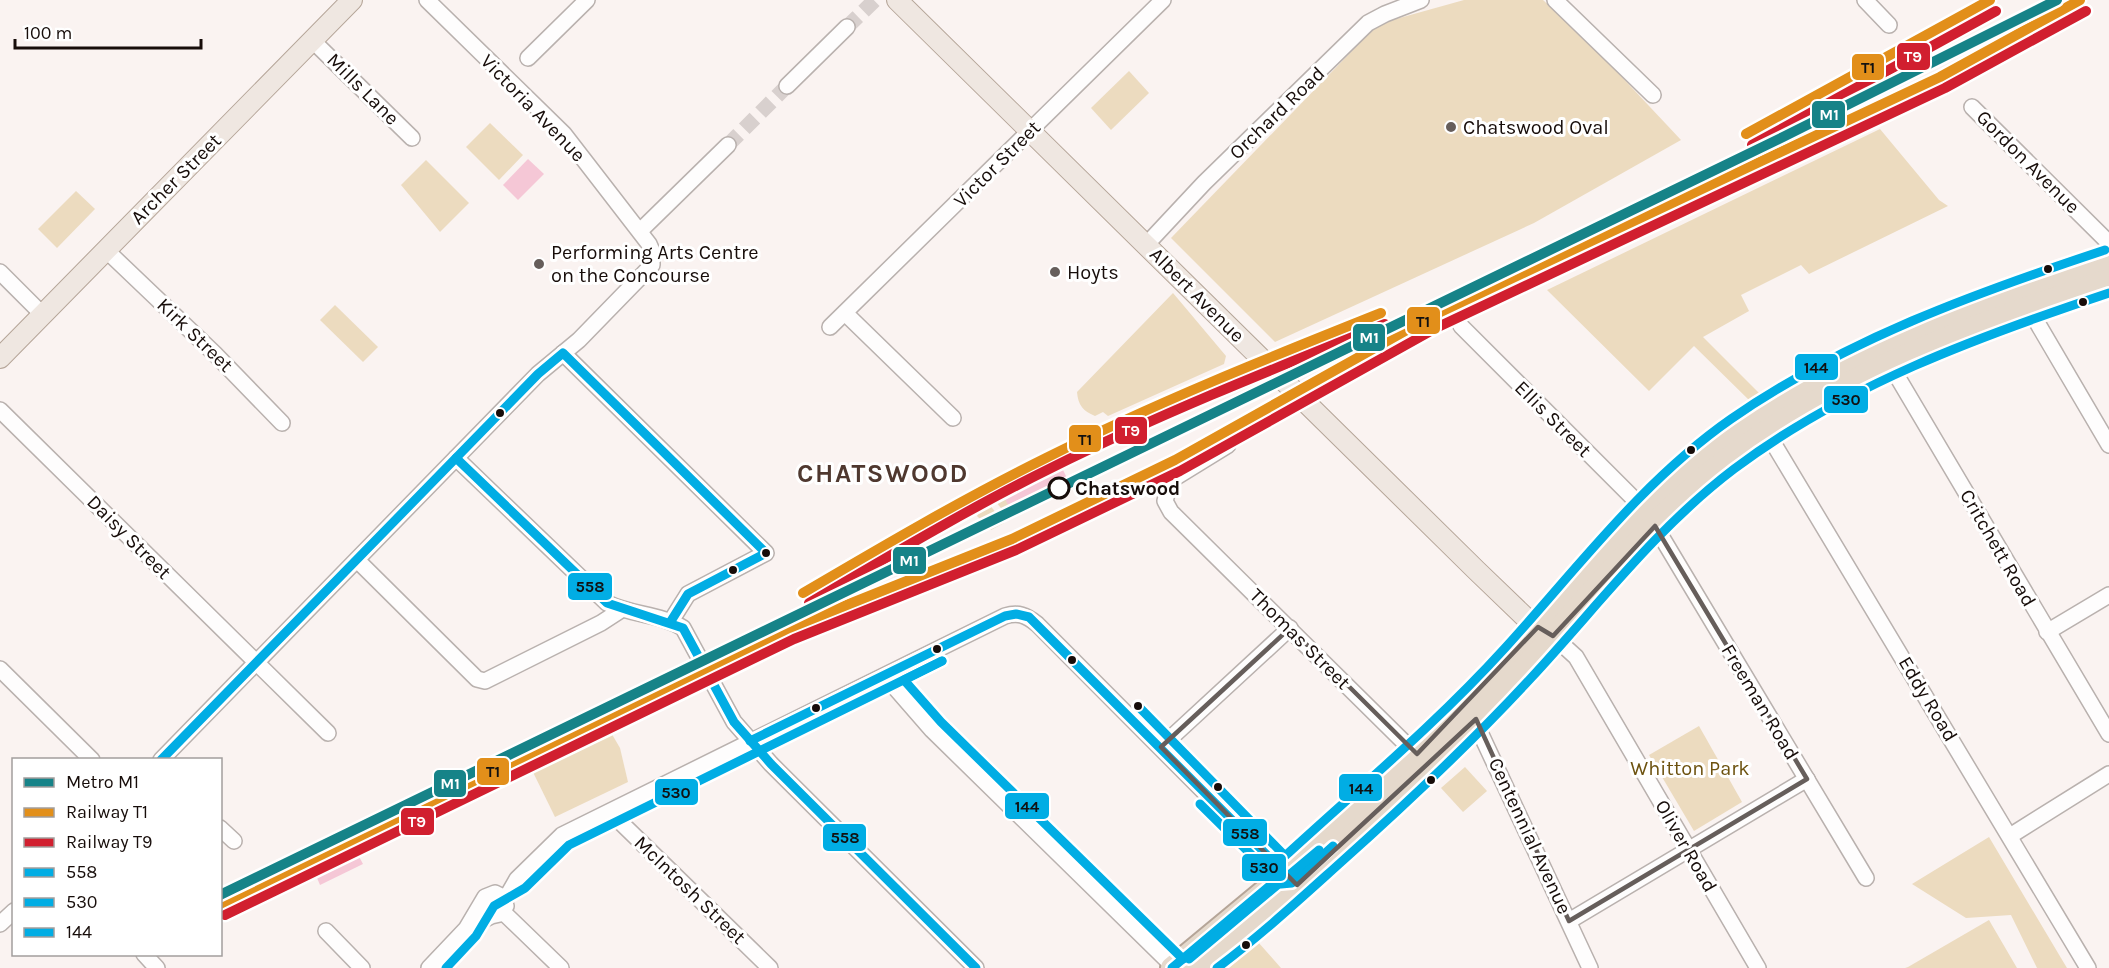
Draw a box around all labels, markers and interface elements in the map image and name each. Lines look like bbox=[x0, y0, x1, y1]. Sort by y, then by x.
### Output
scale bar bbox=[15, 12, 201, 50]
text: 100 m bbox=[24, 22, 72, 44]
line badge: T9 bbox=[1896, 42, 1931, 71]
text: T9 bbox=[1904, 47, 1922, 66]
street label: Mills Lane bbox=[322, 48, 404, 130]
street label: Victoria Avenue bbox=[476, 49, 590, 167]
line badge: T1 bbox=[1851, 53, 1885, 81]
text: T1 bbox=[1861, 58, 1875, 77]
street label: Orchard Road bbox=[1225, 62, 1329, 164]
line badge: M1 bbox=[1811, 100, 1846, 129]
text: M1 bbox=[1819, 105, 1839, 124]
street label: Gordon Avenue bbox=[1972, 106, 2084, 218]
street label: Victor Street bbox=[949, 116, 1045, 212]
place label: Chatswood Oval bbox=[1463, 116, 1609, 139]
marker: Chatswood Oval bbox=[1444, 120, 1458, 134]
street label: Archer Street bbox=[126, 129, 226, 229]
place label: Performing Arts Centre on the Concourse bbox=[551, 241, 758, 287]
street label: Albert Avenue bbox=[1145, 243, 1249, 347]
marker: Performing Arts Centre on the Concourse bbox=[532, 257, 546, 271]
place label: Hoyts bbox=[1067, 261, 1119, 284]
unlabelled marker bbox=[2042, 263, 2054, 275]
marker: Hoyts bbox=[1048, 265, 1062, 279]
street label: Kirk Street bbox=[152, 293, 238, 377]
unlabelled marker bbox=[2077, 296, 2089, 308]
line badge: T1 bbox=[1406, 306, 1441, 335]
text: T1 bbox=[1416, 312, 1430, 331]
line badge: M1 bbox=[1352, 323, 1386, 352]
text: M1 bbox=[1359, 328, 1379, 347]
line badge: 144 bbox=[1794, 353, 1839, 381]
text: 144 bbox=[1804, 358, 1829, 377]
street label: Ellis Street bbox=[1510, 376, 1596, 462]
line badge: 530 bbox=[1823, 385, 1869, 414]
text: 530 bbox=[1831, 390, 1861, 409]
unlabelled marker bbox=[494, 407, 506, 419]
line badge: T9 bbox=[1114, 416, 1148, 445]
text: T9 bbox=[1122, 421, 1140, 440]
line badge: T1 bbox=[1068, 424, 1102, 453]
text: T1 bbox=[1078, 430, 1092, 449]
unlabelled marker bbox=[1685, 444, 1697, 456]
district label: CHATSWOOD bbox=[797, 458, 969, 489]
marker: Chatswood bbox=[1048, 477, 1070, 499]
place label: Chatswood bbox=[1075, 477, 1180, 500]
street label: Critchett Road bbox=[1955, 485, 2041, 611]
street label: Daisy Street bbox=[82, 490, 176, 584]
line badge: M1 bbox=[892, 546, 927, 575]
unlabelled marker bbox=[760, 547, 772, 559]
text: M1 bbox=[899, 551, 919, 570]
unlabelled marker bbox=[727, 564, 739, 576]
line badge: 558 bbox=[567, 572, 613, 601]
text: 558 bbox=[576, 577, 604, 596]
street label: Thomas Street bbox=[1245, 584, 1355, 694]
street label: Freeman Road bbox=[1716, 640, 1804, 764]
unlabelled marker bbox=[931, 643, 943, 655]
street label: Eddy Road bbox=[1894, 652, 1962, 746]
unlabelled marker bbox=[1066, 654, 1078, 666]
unlabelled marker bbox=[1132, 700, 1144, 712]
unlabelled marker bbox=[810, 702, 822, 714]
street label: Centennial Avenue bbox=[1484, 754, 1576, 918]
line badge: T1 bbox=[476, 757, 510, 786]
park label: Whitton Park bbox=[1630, 757, 1750, 780]
legend bbox=[12, 758, 222, 956]
text: T1 bbox=[486, 762, 500, 781]
line badge: M1 bbox=[433, 769, 467, 798]
text: Metro M1 bbox=[66, 771, 139, 793]
line badge: 144 bbox=[1338, 773, 1383, 802]
text: M1 bbox=[440, 774, 460, 793]
unlabelled marker bbox=[1425, 774, 1437, 786]
line badge: 530 bbox=[654, 778, 699, 806]
text: 144 bbox=[1349, 779, 1374, 798]
unlabelled marker bbox=[1212, 781, 1224, 793]
text: 530 bbox=[661, 783, 691, 802]
line badge: 144 bbox=[1004, 792, 1050, 820]
street label: Oliver Road bbox=[1650, 796, 1722, 896]
text: 144 bbox=[1015, 797, 1040, 816]
text: Railway T1 bbox=[66, 801, 148, 823]
line badge: T9 bbox=[400, 807, 435, 836]
text: T9 bbox=[408, 812, 426, 831]
line badge: 558 bbox=[1222, 818, 1268, 847]
line badge: 558 bbox=[822, 823, 867, 852]
text: 558 bbox=[1231, 824, 1259, 843]
text: 558 bbox=[831, 828, 859, 847]
text: Railway T9 bbox=[66, 831, 152, 853]
street label: McIntosh Street bbox=[630, 831, 751, 949]
line badge: 530 bbox=[1241, 853, 1287, 882]
text: 530 bbox=[1249, 858, 1279, 877]
text: 558 bbox=[66, 861, 97, 883]
text: 530 bbox=[66, 891, 97, 913]
text: 144 bbox=[66, 921, 92, 943]
unlabelled marker bbox=[1240, 939, 1252, 951]

